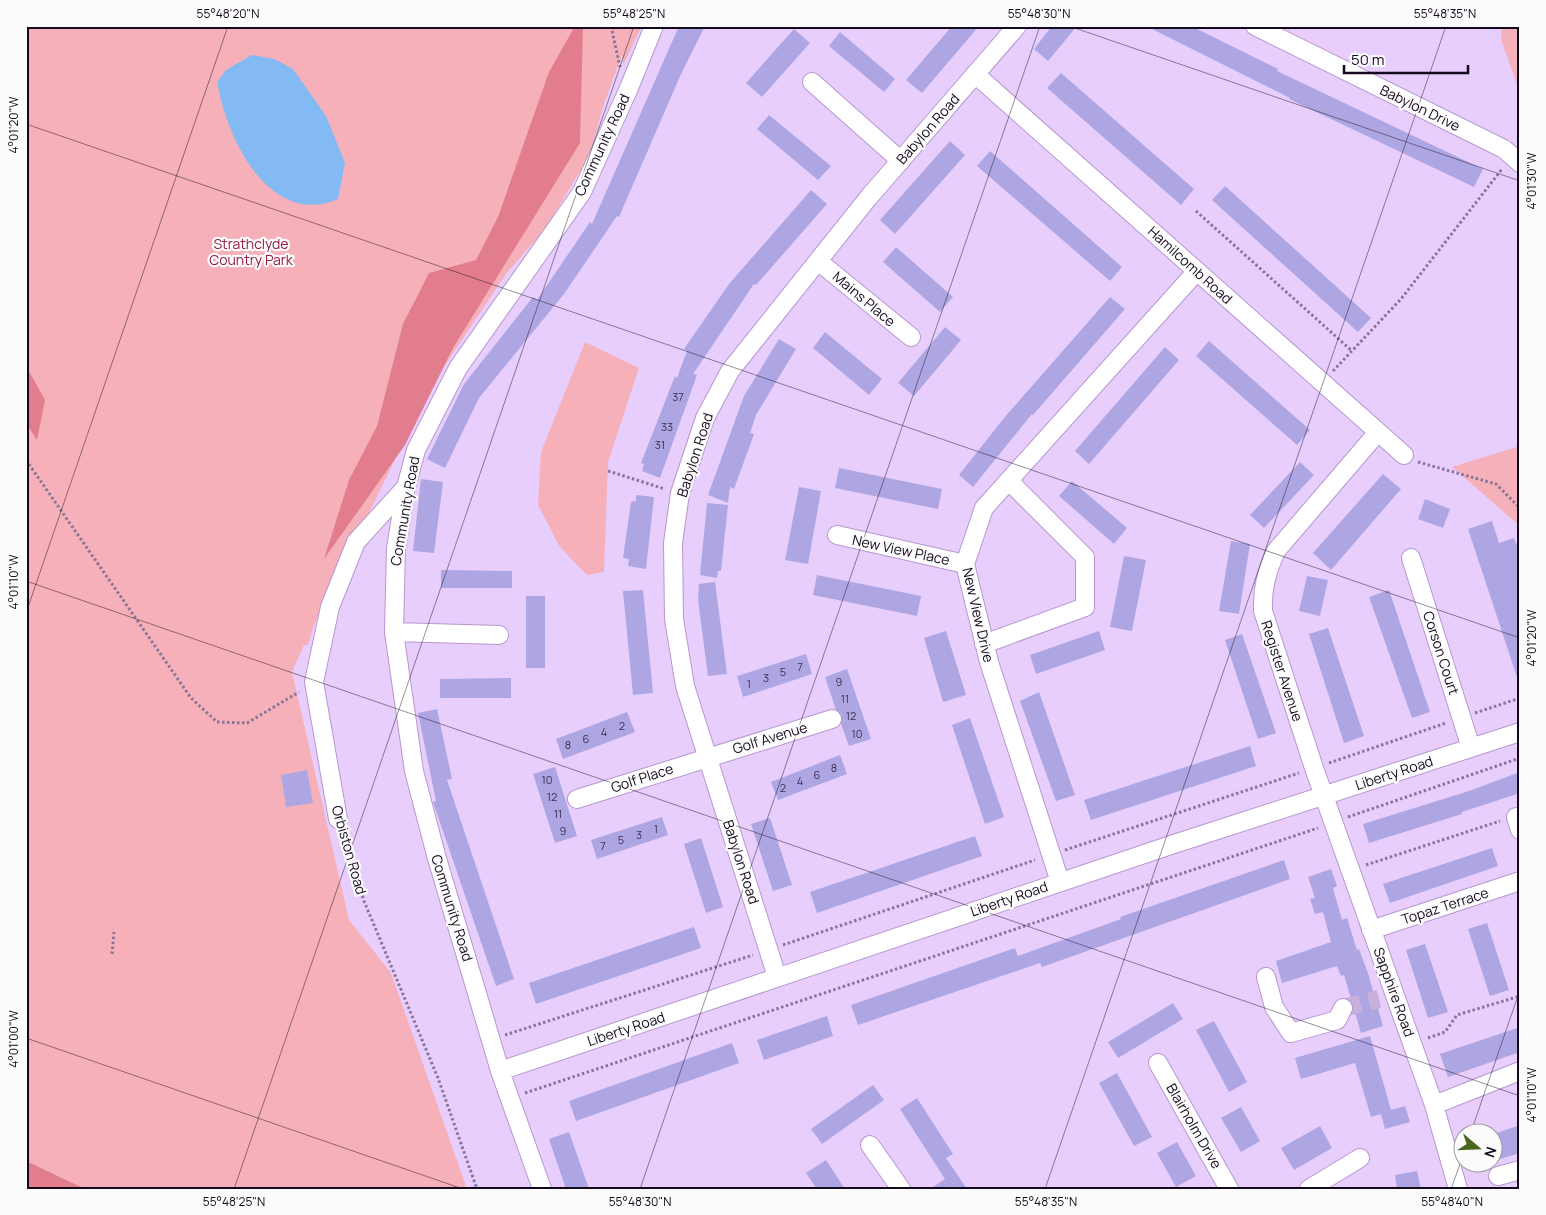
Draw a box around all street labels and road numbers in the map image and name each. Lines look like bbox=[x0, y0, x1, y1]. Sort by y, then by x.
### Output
street label: Babylon Drive bbox=[1377, 80, 1464, 135]
street label: Babylon Road bbox=[892, 89, 964, 168]
street label: Community Road bbox=[570, 91, 634, 199]
street label: Hamilcomb Road bbox=[1144, 222, 1237, 308]
street label: Mains Place bbox=[829, 267, 900, 330]
street label: Babylon Road bbox=[672, 410, 717, 499]
street label: Community Road bbox=[386, 455, 423, 567]
street label: New View Place bbox=[851, 530, 952, 569]
street label: New View Drive bbox=[958, 566, 999, 664]
street label: Corson Court bbox=[1419, 608, 1464, 698]
street label: Register Avenue bbox=[1257, 618, 1308, 724]
street label: Golf Avenue bbox=[730, 717, 810, 758]
street label: Liberty Road bbox=[1353, 751, 1435, 794]
street label: Golf Place bbox=[608, 759, 675, 797]
street label: Orbiston Road bbox=[328, 803, 371, 897]
street label: Babylon Road bbox=[719, 817, 764, 906]
street label: Community Road bbox=[427, 852, 478, 964]
street label: Liberty Road bbox=[968, 876, 1050, 921]
street label: Topaz Terrace bbox=[1399, 883, 1491, 929]
street label: Sapphire Road bbox=[1370, 945, 1419, 1039]
street label: Liberty Road bbox=[585, 1007, 667, 1050]
street label: Blairholm Drive bbox=[1162, 1080, 1226, 1172]

